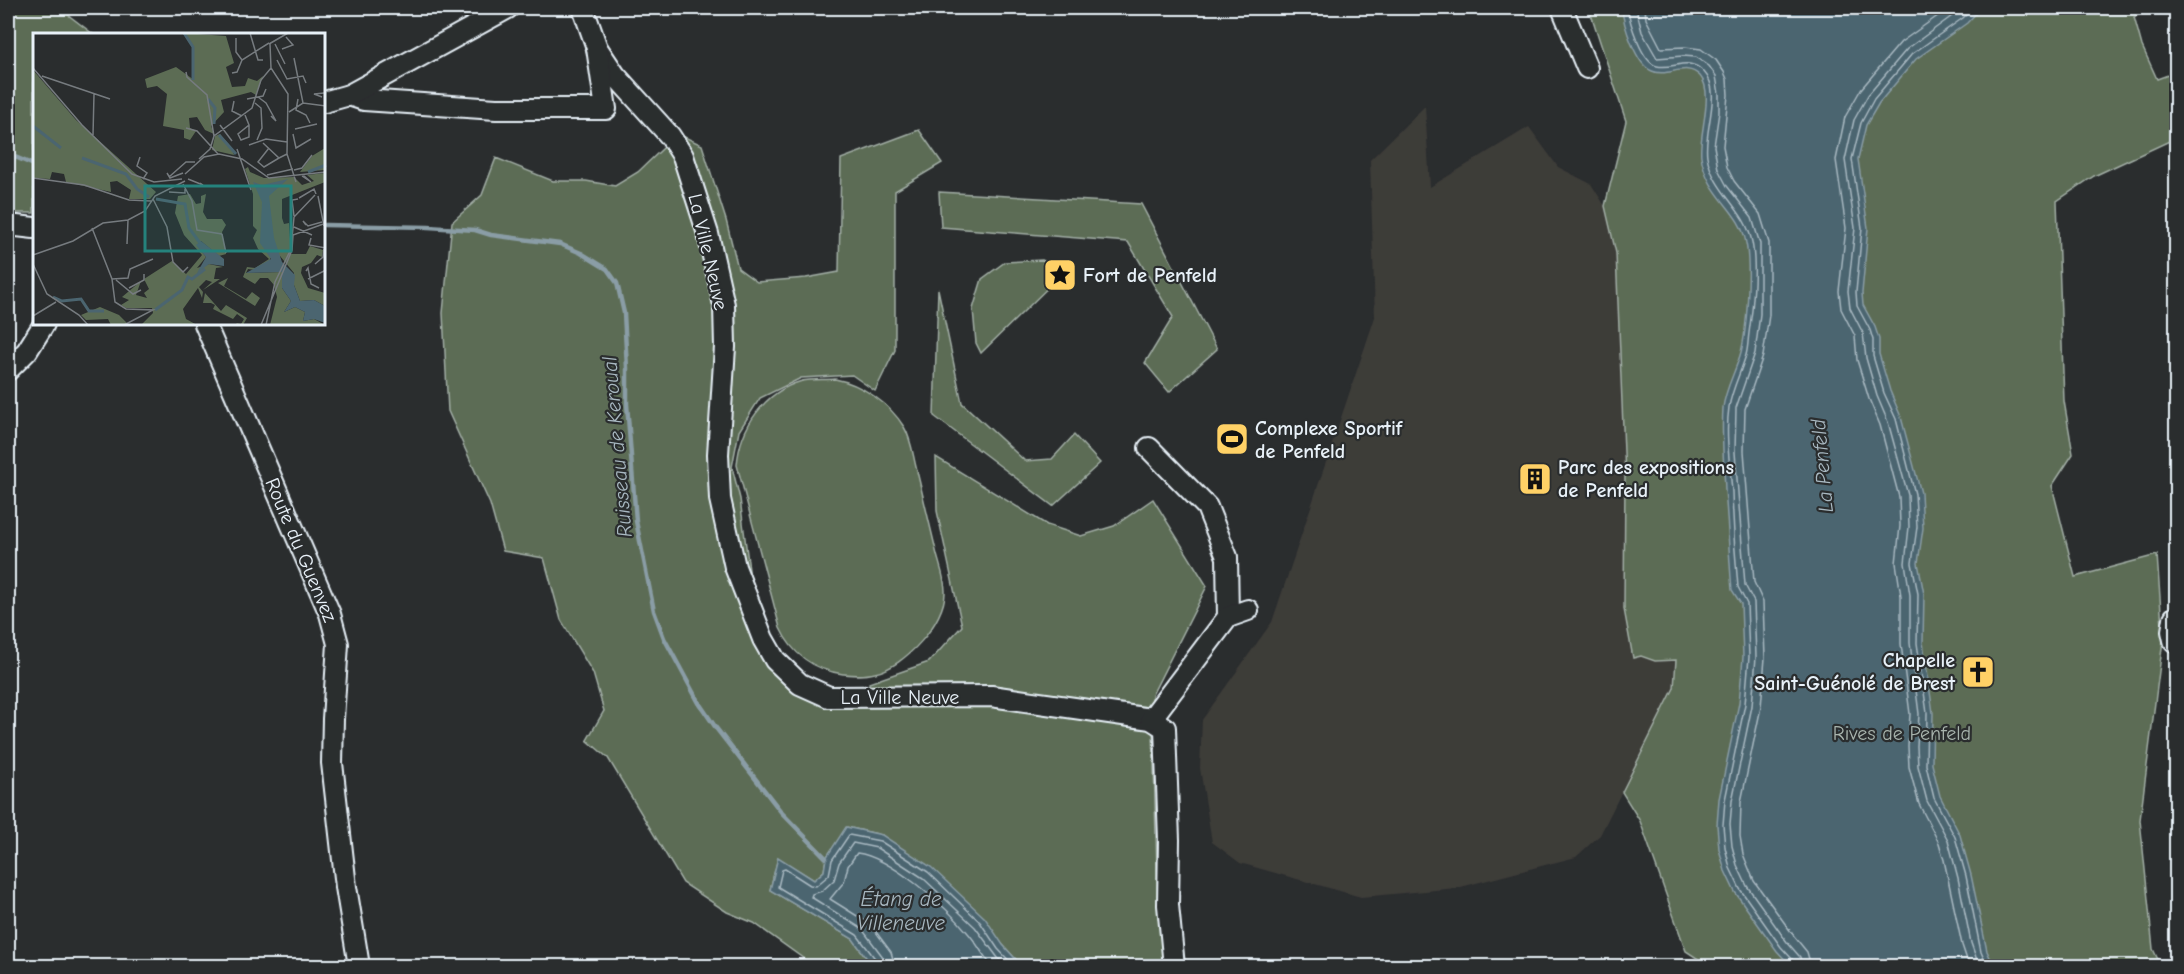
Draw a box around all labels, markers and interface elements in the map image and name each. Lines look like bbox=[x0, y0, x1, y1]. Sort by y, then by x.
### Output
inset map bbox=[33, 33, 326, 326]
street label: La Ville Neuve bbox=[683, 192, 733, 312]
place icon: Fort de Penfeld bbox=[1042, 257, 1078, 293]
place label: Fort de Penfeld bbox=[1083, 264, 1217, 287]
water label: Ruisseau de Keroual bbox=[597, 355, 637, 538]
place label: Complexe Sportif de Penfeld bbox=[1255, 417, 1404, 463]
water label: La Penfeld bbox=[1806, 417, 1838, 514]
sports icon: Complexe Sportif de Penfeld bbox=[1214, 421, 1250, 457]
place label: Parc des expositions de Penfeld bbox=[1558, 456, 1734, 502]
building icon: Parc des expositions de Penfeld bbox=[1517, 461, 1553, 497]
street label: Route du Guenvez bbox=[260, 475, 342, 626]
place label: Chapelle Saint-Guénolé de Brest bbox=[1754, 649, 1955, 695]
church icon: Chapelle Saint-Guénolé de Brest bbox=[1960, 654, 1996, 690]
street label: La Ville Neuve bbox=[841, 686, 959, 709]
park label: Rives de Penfeld bbox=[1833, 722, 1971, 745]
water label: Étang de Villeneuve bbox=[857, 886, 946, 935]

